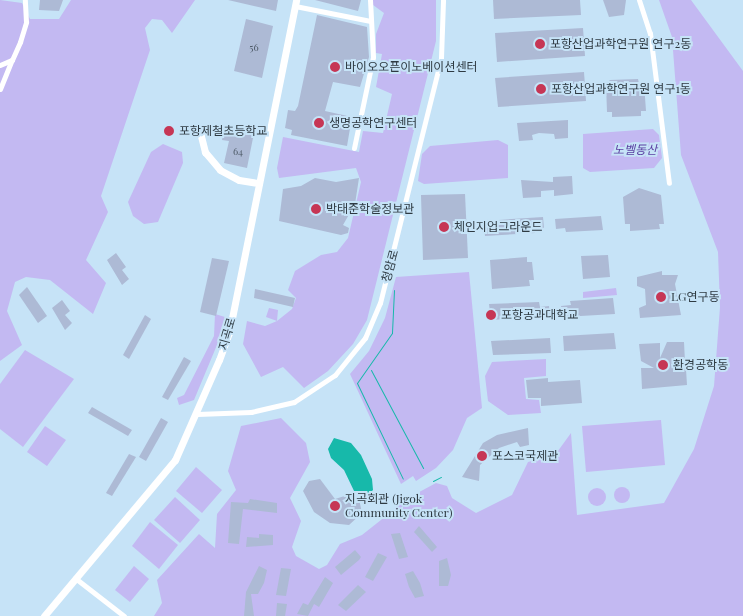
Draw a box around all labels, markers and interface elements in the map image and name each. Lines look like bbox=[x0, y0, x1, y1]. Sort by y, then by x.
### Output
place label: 포항산업과학연구원 연구2동 bbox=[550, 37, 691, 51]
marker: 포항산업과학연구원 연구2동 bbox=[534, 38, 546, 50]
house number: 56 bbox=[249, 42, 259, 54]
place label: 바이오오픈이노베이션센터 bbox=[345, 60, 477, 74]
marker: 바이오오픈이노베이션센터 bbox=[329, 61, 341, 73]
place label: 포항산업과학연구원 연구1동 bbox=[551, 82, 691, 96]
marker: 포항산업과학연구원 연구1동 bbox=[535, 83, 547, 95]
place label: 생명공학연구센터 bbox=[329, 116, 417, 130]
marker: 생명공학연구센터 bbox=[313, 117, 325, 129]
place label: 포항제철초등학교 bbox=[179, 124, 267, 138]
marker: 포항제철초등학교 bbox=[163, 125, 175, 137]
park label: 노벨동산 bbox=[613, 143, 657, 157]
house number: 64 bbox=[233, 146, 243, 158]
place label: 박태준학술정보관 bbox=[326, 202, 414, 216]
marker: 박태준학술정보관 bbox=[310, 203, 322, 215]
place label: 체인지업그라운드 bbox=[454, 220, 542, 234]
marker: 체인지업그라운드 bbox=[438, 221, 450, 233]
street label: 청암로 bbox=[379, 248, 401, 284]
place label: LG연구동 bbox=[671, 290, 720, 304]
marker: LG연구동 bbox=[655, 291, 667, 303]
place label: 포항공과대학교 bbox=[501, 308, 578, 322]
marker: 포항공과대학교 bbox=[485, 309, 497, 321]
street label: 지곡로 bbox=[216, 316, 238, 352]
place label: 환경공학동 bbox=[673, 358, 728, 372]
marker: 환경공학동 bbox=[657, 359, 669, 371]
place label: 포스코국제관 bbox=[492, 449, 558, 463]
marker: 포스코국제관 bbox=[476, 450, 488, 462]
place label: 지곡회관 (Jigok Community Center) bbox=[345, 492, 452, 520]
marker: 지곡회관 (Jigok Community Center) bbox=[329, 500, 341, 512]

